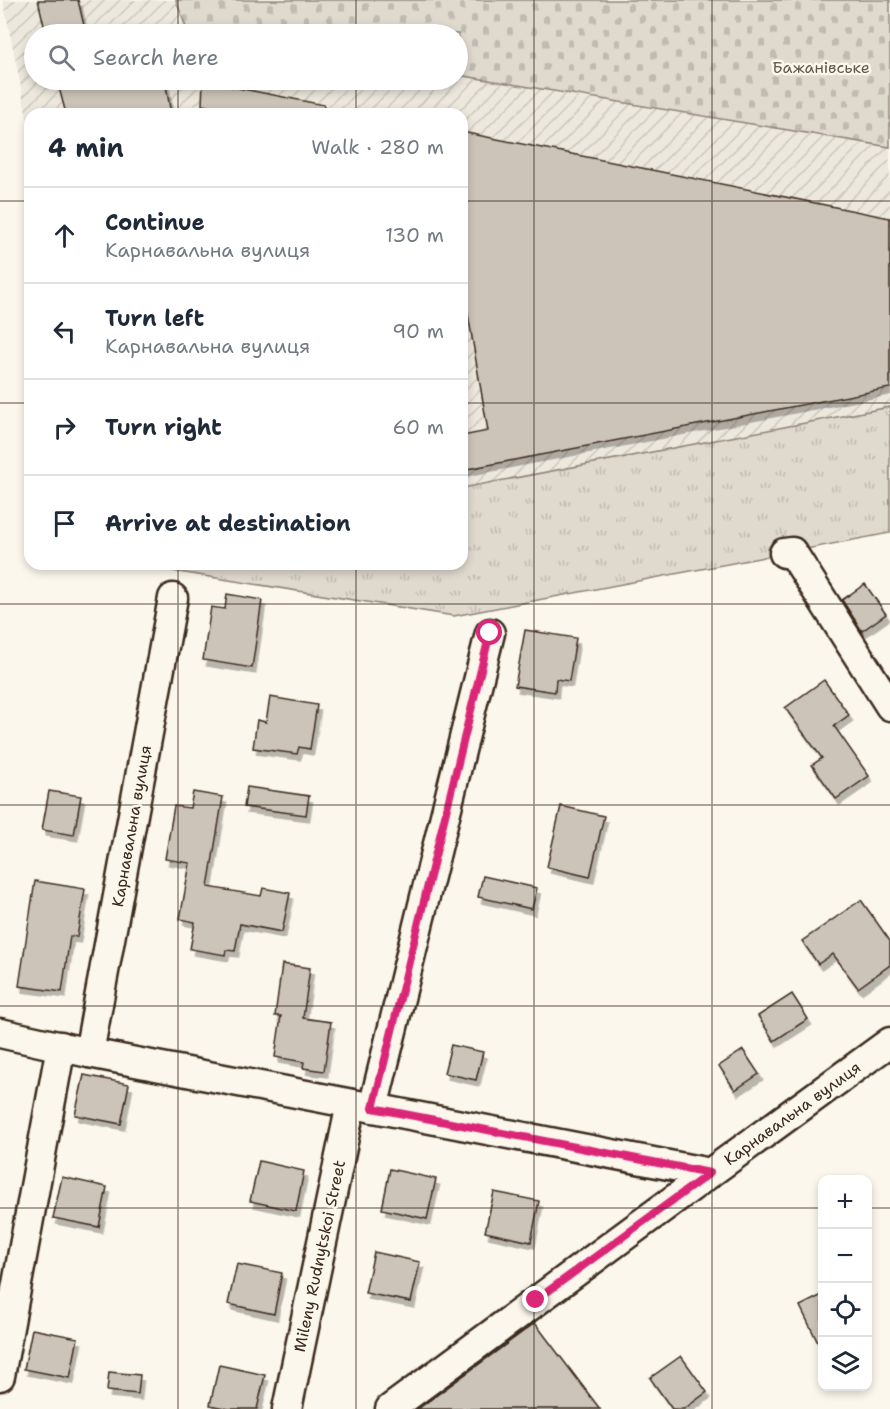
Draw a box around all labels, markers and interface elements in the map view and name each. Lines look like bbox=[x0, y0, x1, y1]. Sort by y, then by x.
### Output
search box bbox=[24, 24, 468, 90]
icon: search bbox=[45, 41, 78, 74]
text: Search here bbox=[93, 43, 219, 72]
park label: Бажанівське bbox=[772, 57, 870, 78]
text: 4 min bbox=[48, 130, 124, 165]
text: Walk · 280 m bbox=[311, 134, 444, 160]
text: Continue bbox=[105, 208, 205, 237]
icon: ahead bbox=[48, 219, 81, 252]
text: 130 m bbox=[385, 222, 444, 248]
text: Карнавальна вулиця bbox=[105, 237, 310, 263]
text: Turn left bbox=[105, 304, 204, 333]
icon: left bbox=[48, 315, 81, 348]
text: 90 m bbox=[392, 318, 444, 344]
text: Карнавальна вулиця bbox=[105, 333, 310, 359]
icon: right bbox=[48, 411, 81, 444]
text: Turn right bbox=[105, 413, 222, 442]
text: 60 m bbox=[392, 414, 444, 440]
icon: arrive bbox=[48, 507, 81, 540]
text: Arrive at destination bbox=[105, 509, 351, 538]
route start bbox=[476, 619, 502, 645]
street label: Карнавальна вулиця bbox=[107, 743, 156, 909]
street label: Карнавальна вулиця bbox=[720, 1057, 865, 1170]
street label: Mileny Rudnytskoi Street bbox=[289, 1158, 350, 1354]
map controls bbox=[818, 1175, 872, 1391]
button: + bbox=[818, 1175, 872, 1229]
button: − bbox=[818, 1229, 872, 1283]
button: locate bbox=[818, 1283, 872, 1337]
route end bbox=[522, 1286, 548, 1312]
button: layers bbox=[818, 1337, 872, 1391]

